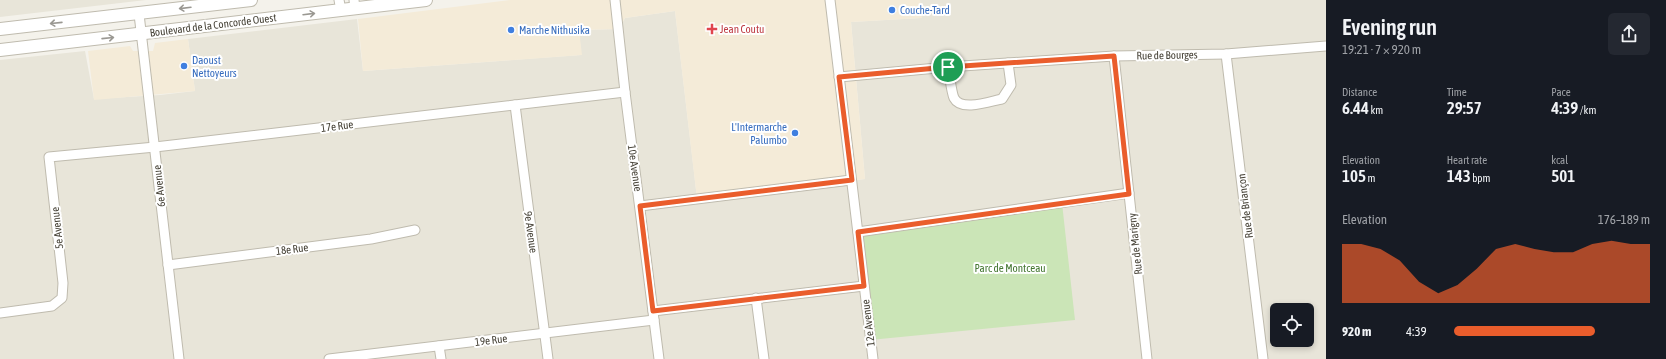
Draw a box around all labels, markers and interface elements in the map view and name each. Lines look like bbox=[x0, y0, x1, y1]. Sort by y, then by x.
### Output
one-way arrow bbox=[179, 4, 192, 12]
place label: Couche-Tard bbox=[900, 4, 950, 16]
marker: Couche-Tard bbox=[887, 5, 897, 15]
one-way arrow bbox=[302, 10, 315, 18]
street label: Boulevard de la Concorde Ouest bbox=[149, 11, 277, 39]
button: share bbox=[1608, 13, 1650, 55]
text: Evening run bbox=[1342, 14, 1437, 40]
one-way arrow bbox=[49, 19, 62, 27]
place label: Jean Coutu bbox=[720, 23, 764, 35]
place label: Marche Nithusika bbox=[519, 24, 590, 36]
marker: Jean Coutu bbox=[707, 24, 717, 34]
marker: Marche Nithusika bbox=[506, 25, 516, 35]
one-way arrow bbox=[101, 34, 114, 42]
text: 19:21 · 7 × 920 m bbox=[1342, 42, 1421, 57]
street label: Rue de Bourges bbox=[1136, 48, 1198, 62]
pin bbox=[931, 50, 965, 84]
place label: Daoust Nettoyeurs bbox=[192, 54, 237, 79]
icon: arrive bbox=[937, 56, 959, 78]
marker: Daoust Nettoyeurs bbox=[179, 61, 189, 71]
text: Distance bbox=[1342, 86, 1377, 98]
text: Time bbox=[1447, 86, 1467, 98]
text: Pace bbox=[1551, 86, 1571, 98]
text: 6.44 bbox=[1342, 98, 1369, 118]
text: 29:57 bbox=[1447, 98, 1482, 118]
text: 4:39 bbox=[1551, 98, 1578, 118]
text: km bbox=[1369, 104, 1383, 116]
text: /km bbox=[1578, 104, 1596, 116]
street label: 17e Rue bbox=[320, 118, 354, 134]
place label: L'Intermarche Palumbo bbox=[731, 121, 787, 146]
marker: L'Intermarche Palumbo bbox=[790, 128, 800, 138]
street label: 10e Avenue bbox=[626, 144, 644, 192]
text: Elevation bbox=[1342, 154, 1380, 166]
text: Heart rate bbox=[1447, 154, 1487, 166]
text: kcal bbox=[1551, 154, 1568, 166]
street label: 6e Avenue bbox=[151, 164, 167, 208]
text: 105 bbox=[1342, 166, 1366, 186]
text: 143 bbox=[1447, 166, 1471, 186]
text: 501 bbox=[1551, 166, 1575, 186]
text: m bbox=[1366, 172, 1375, 184]
text: bpm bbox=[1471, 172, 1491, 184]
street label: Rue de Briançon bbox=[1235, 173, 1255, 239]
street label: 5e Avenue bbox=[49, 206, 65, 250]
street label: 9e Avenue bbox=[522, 210, 540, 254]
street label: Rue de Marigny bbox=[1126, 212, 1144, 275]
text: Elevation bbox=[1342, 212, 1387, 227]
text: 176–189 m bbox=[1598, 212, 1650, 227]
street label: 18e Rue bbox=[275, 241, 309, 257]
park label: Parc de Montceau bbox=[974, 262, 1046, 274]
street label: 12e Avenue bbox=[859, 299, 877, 347]
map controls bbox=[1270, 303, 1314, 347]
button: locate bbox=[1270, 303, 1314, 347]
text: 920 m bbox=[1342, 324, 1371, 339]
text: 4:39 bbox=[1406, 324, 1427, 339]
street label: 19e Rue bbox=[474, 332, 508, 348]

